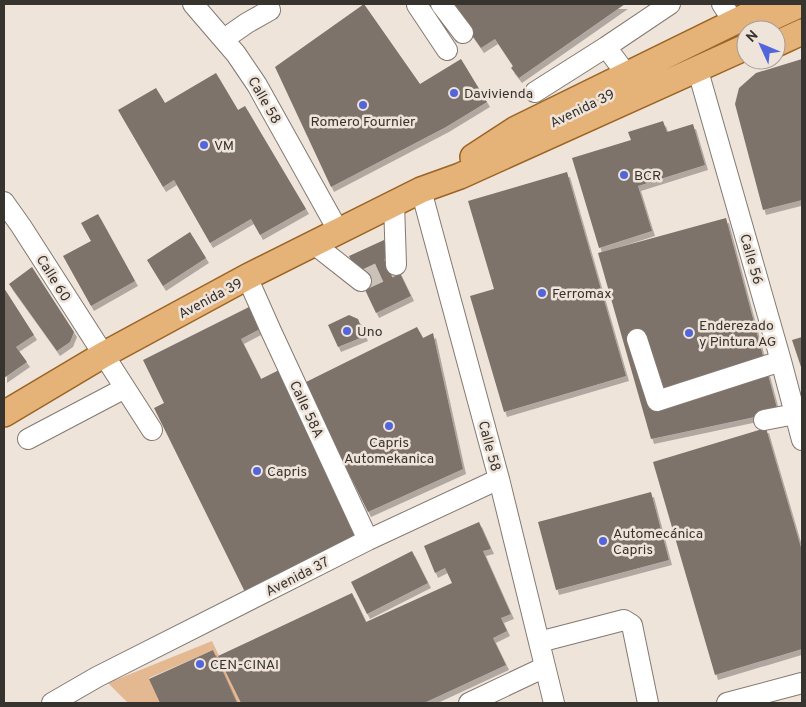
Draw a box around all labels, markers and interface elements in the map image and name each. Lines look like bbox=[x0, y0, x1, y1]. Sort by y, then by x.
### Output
north arrow bbox=[736, 20, 786, 70]
text: N bbox=[743, 27, 762, 47]
street label: Calle 58 bbox=[243, 74, 284, 127]
place label: Davivienda bbox=[464, 86, 533, 103]
street label: Avenida 39 bbox=[547, 86, 618, 132]
marker: Davivienda bbox=[448, 87, 460, 99]
marker: Romero Fournier bbox=[357, 99, 369, 111]
place label: Romero Fournier bbox=[310, 114, 416, 131]
place label: VM bbox=[214, 138, 234, 155]
marker: VM bbox=[198, 139, 210, 151]
place label: BCR bbox=[634, 168, 661, 185]
marker: BCR bbox=[618, 169, 630, 181]
street label: Calle 56 bbox=[735, 232, 766, 287]
street label: Calle 60 bbox=[32, 252, 74, 305]
street label: Avenida 39 bbox=[176, 275, 246, 323]
place label: Ferromax bbox=[552, 286, 611, 303]
marker: Ferromax bbox=[536, 287, 548, 299]
place label: Enderezado y Pintura AG bbox=[699, 318, 776, 351]
place label: Uno bbox=[357, 324, 383, 341]
marker: Uno bbox=[341, 325, 353, 337]
marker: Enderezado y Pintura AG bbox=[683, 327, 695, 339]
street label: Calle 58A bbox=[285, 378, 326, 441]
street label: Calle 58 bbox=[474, 419, 503, 474]
marker: Capris Automekanica bbox=[383, 420, 395, 432]
place label: Capris Automekanica bbox=[344, 435, 434, 468]
place label: Capris bbox=[267, 464, 307, 481]
marker: Capris bbox=[251, 465, 263, 477]
place label: Automecánica Capris bbox=[613, 526, 703, 559]
marker: Automecánica Capris bbox=[597, 535, 609, 547]
street label: Avenida 37 bbox=[263, 554, 332, 601]
place label: CEN-CINAI bbox=[210, 657, 279, 674]
marker: CEN-CINAI bbox=[194, 658, 206, 670]

